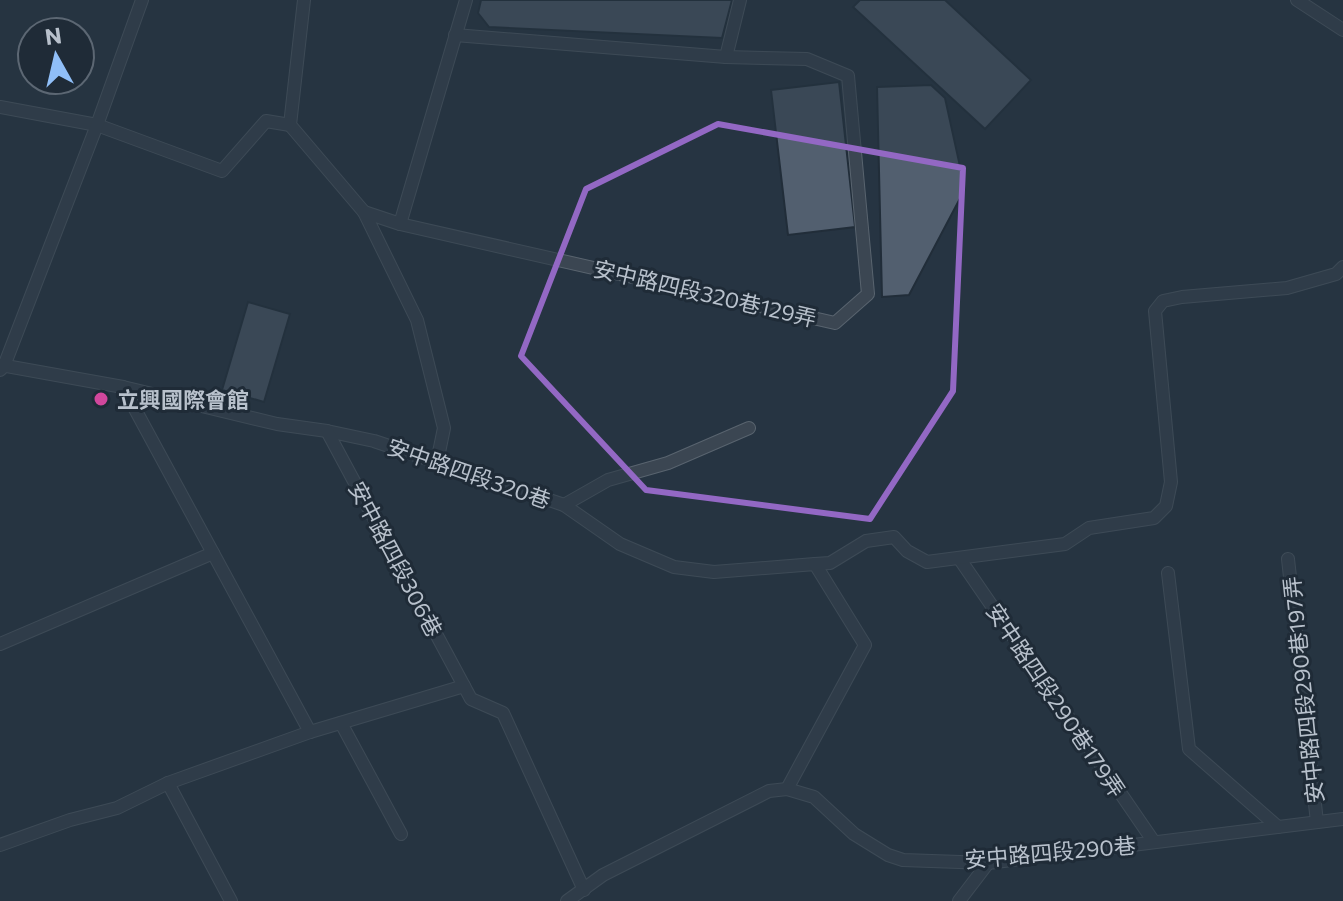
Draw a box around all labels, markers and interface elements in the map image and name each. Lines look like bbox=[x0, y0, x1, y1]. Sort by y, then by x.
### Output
north arrow bbox=[16, 16, 96, 96]
text: N bbox=[43, 21, 63, 50]
street label: 安中路四段320巷129弄 bbox=[591, 254, 819, 332]
place label: 立興國際會館 bbox=[117, 386, 249, 413]
marker: 立興國際會館 bbox=[92, 390, 110, 408]
street label: 安中路四段320巷 bbox=[384, 432, 554, 514]
street label: 安中路四段306巷 bbox=[344, 477, 448, 641]
street label: 安中路四段290巷197弄 bbox=[1278, 575, 1328, 805]
street label: 安中路四段290巷179弄 bbox=[981, 598, 1131, 802]
street label: 安中路四段290巷 bbox=[963, 831, 1137, 873]

